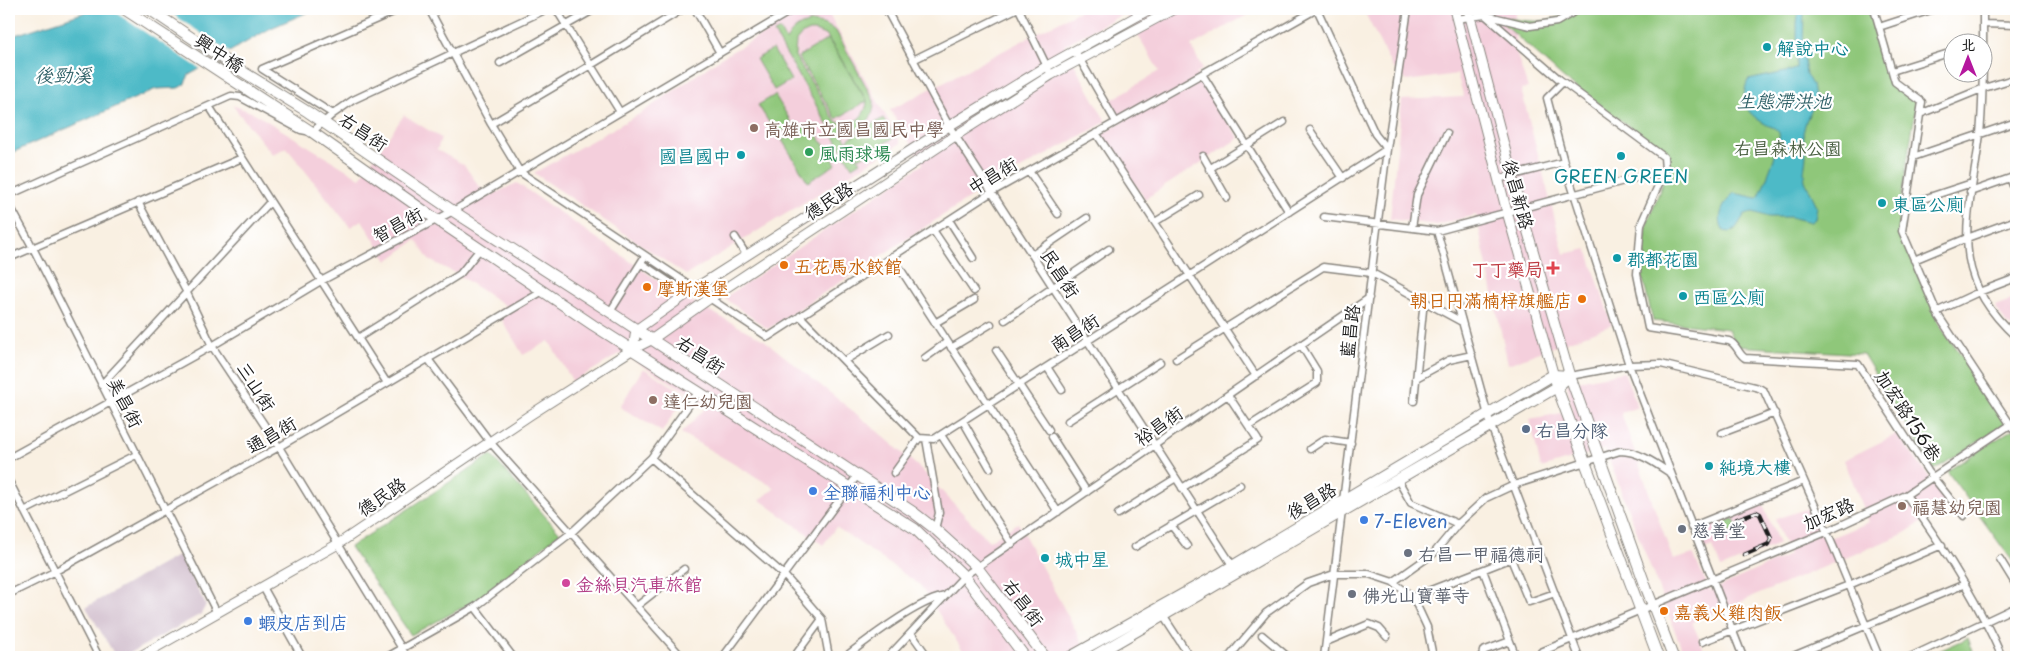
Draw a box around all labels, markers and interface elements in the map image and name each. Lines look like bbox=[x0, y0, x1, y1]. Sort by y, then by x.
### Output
street label: 興中橋 bbox=[190, 26, 250, 78]
north arrow bbox=[1942, 32, 1992, 82]
place label: 解說中心 bbox=[1777, 34, 1849, 61]
text: 北 bbox=[1961, 34, 1975, 55]
marker: 解說中心 bbox=[1761, 41, 1773, 53]
water label: 後勁溪 bbox=[34, 60, 92, 88]
water label: 生態滯洪池 bbox=[1736, 86, 1832, 114]
street label: 右昌街 bbox=[334, 105, 394, 157]
place label: 高雄市立國昌國民中學 bbox=[764, 115, 944, 142]
marker: 高雄市立國昌國民中學 bbox=[748, 122, 760, 134]
park label: 右昌森林公園 bbox=[1734, 134, 1842, 161]
place label: 風雨球場 bbox=[819, 139, 891, 166]
place label: 國昌國中 bbox=[659, 142, 731, 169]
marker: 風雨球場 bbox=[803, 146, 815, 158]
marker: 國昌國中 bbox=[735, 149, 747, 161]
street label: 中昌街 bbox=[962, 150, 1022, 200]
marker: GREEN GREEN bbox=[1615, 150, 1627, 162]
street label: 後昌新路 bbox=[1497, 156, 1541, 232]
place label: GREEN GREEN bbox=[1554, 162, 1688, 189]
street label: 德民路 bbox=[798, 174, 858, 226]
place label: 東區公廁 bbox=[1892, 190, 1964, 217]
marker: 東區公廁 bbox=[1876, 197, 1888, 209]
street label: 智昌街 bbox=[367, 199, 427, 249]
street label: 民昌街 bbox=[1035, 243, 1087, 303]
place label: 郡都花園 bbox=[1627, 245, 1699, 272]
place label: 五花馬水餃館 bbox=[794, 252, 902, 279]
marker: 郡都花園 bbox=[1611, 252, 1623, 264]
place label: 丁丁藥局 bbox=[1471, 255, 1543, 282]
marker: 五花馬水餃館 bbox=[778, 259, 790, 271]
marker: 丁丁藥局 bbox=[1547, 262, 1559, 274]
place label: 摩斯漢堡 bbox=[657, 274, 729, 301]
marker: 摩斯漢堡 bbox=[641, 281, 653, 293]
place label: 西區公廁 bbox=[1693, 283, 1765, 310]
place label: 朝日円滿楠梓旗艦店 bbox=[1410, 286, 1572, 313]
marker: 西區公廁 bbox=[1677, 290, 1689, 302]
marker: 朝日円滿楠梓旗艦店 bbox=[1576, 293, 1588, 305]
street label: 藍昌路 bbox=[1332, 303, 1366, 359]
street label: 南昌街 bbox=[1044, 306, 1104, 358]
street label: 右昌街 bbox=[671, 328, 731, 380]
street label: 三山街 bbox=[231, 356, 283, 416]
street label: 加宏路156巷 bbox=[1869, 364, 1949, 466]
street label: 美昌街 bbox=[102, 372, 150, 432]
place label: 達仁幼兒園 bbox=[663, 387, 753, 414]
marker: 達仁幼兒園 bbox=[647, 394, 659, 406]
street label: 裕昌街 bbox=[1128, 398, 1188, 452]
street label: 通昌街 bbox=[241, 409, 301, 459]
place label: 右昌分隊 bbox=[1536, 416, 1608, 443]
marker: 右昌分隊 bbox=[1520, 423, 1532, 435]
place label: 純境大樓 bbox=[1719, 453, 1791, 480]
marker: 純境大樓 bbox=[1703, 460, 1715, 472]
street label: 德民路 bbox=[351, 470, 411, 522]
street label: 後昌路 bbox=[1281, 475, 1341, 525]
place label: 全聯福利中心 bbox=[823, 478, 931, 505]
marker: 全聯福利中心 bbox=[807, 485, 819, 497]
street label: 加宏路 bbox=[1798, 490, 1858, 536]
place label: 福慧幼兒園 bbox=[1912, 493, 2002, 520]
marker: 福慧幼兒園 bbox=[1896, 500, 1908, 512]
place label: 7-Eleven bbox=[1374, 507, 1448, 534]
marker: 7-Eleven bbox=[1358, 514, 1370, 526]
place label: 慈善堂 bbox=[1692, 516, 1746, 543]
marker: 慈善堂 bbox=[1676, 523, 1688, 535]
place label: 右昌一甲福德祠 bbox=[1418, 540, 1544, 567]
place label: 城中星 bbox=[1055, 545, 1109, 572]
marker: 右昌一甲福德祠 bbox=[1402, 547, 1414, 559]
marker: 城中星 bbox=[1039, 552, 1051, 564]
place label: 金絲貝汽車旅館 bbox=[576, 570, 702, 597]
street label: 右昌街 bbox=[997, 572, 1051, 632]
marker: 金絲貝汽車旅館 bbox=[560, 577, 572, 589]
place label: 佛光山寶華寺 bbox=[1362, 581, 1470, 608]
marker: 佛光山寶華寺 bbox=[1346, 588, 1358, 600]
place label: 嘉義火雞肉飯 bbox=[1674, 598, 1782, 625]
marker: 嘉義火雞肉飯 bbox=[1658, 605, 1670, 617]
place label: 蝦皮店到店 bbox=[258, 608, 348, 635]
marker: 蝦皮店到店 bbox=[242, 615, 254, 627]

